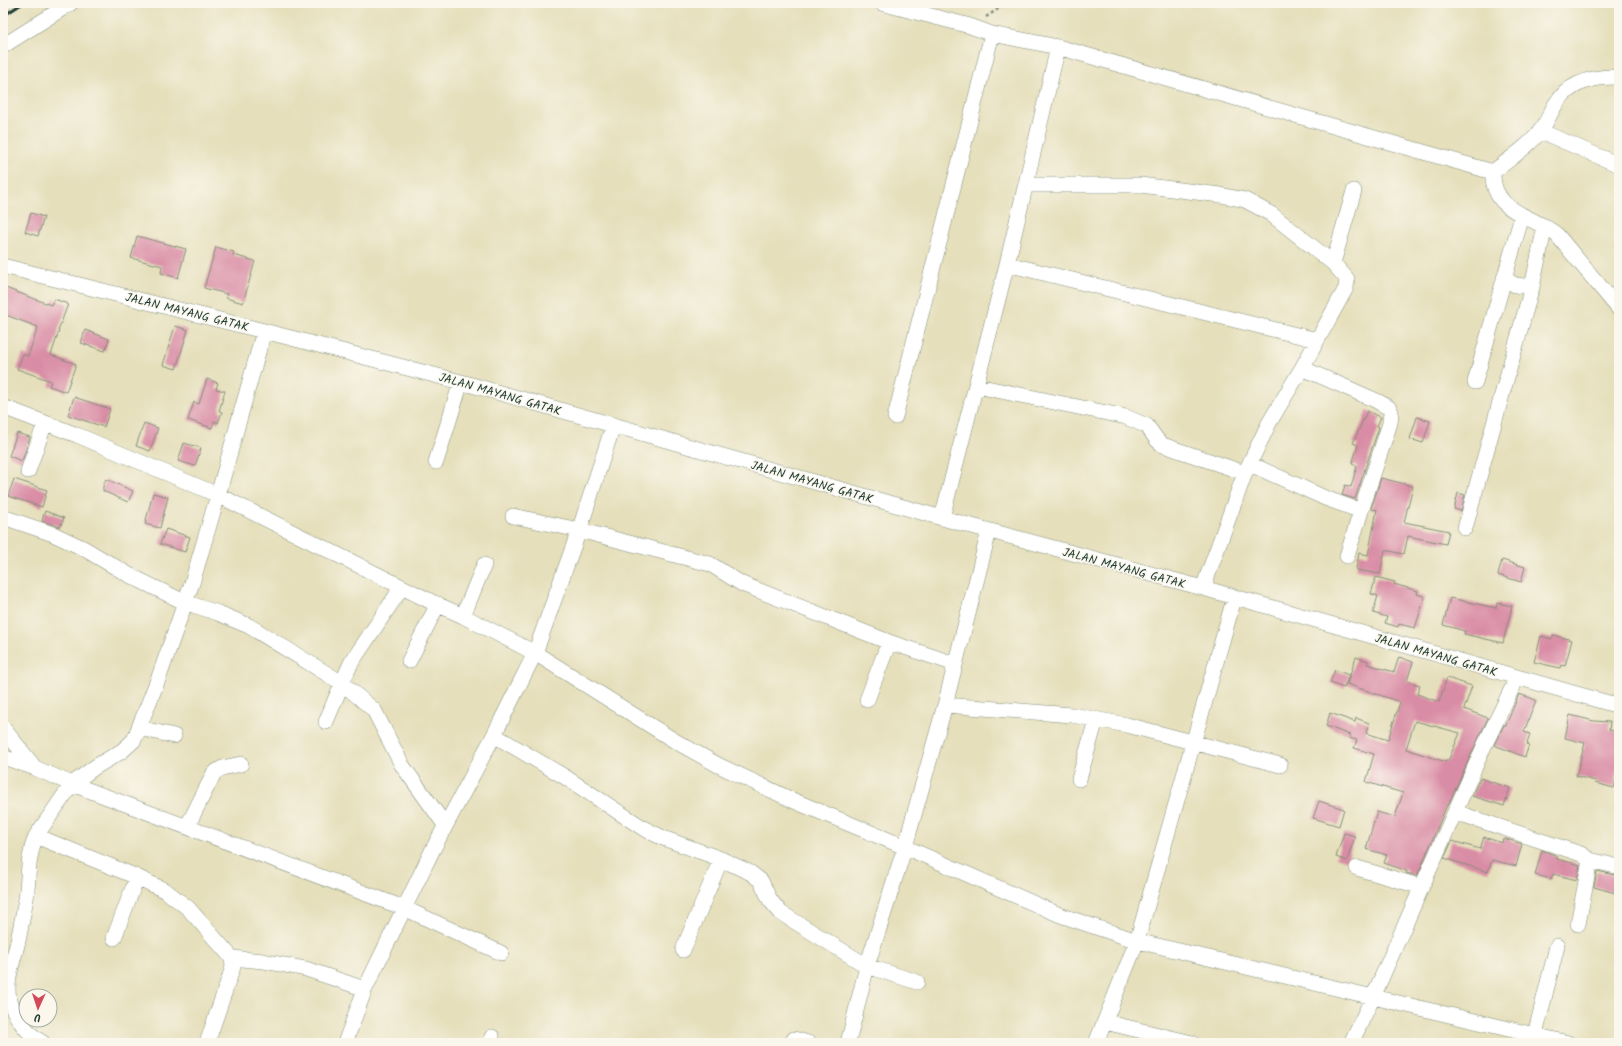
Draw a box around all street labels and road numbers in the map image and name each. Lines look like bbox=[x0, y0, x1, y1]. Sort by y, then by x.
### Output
street label: JALAN MAYANG GATAK bbox=[123, 288, 251, 337]
street label: JALAN MAYANG GATAK bbox=[437, 368, 564, 421]
street label: JALAN MAYANG GATAK bbox=[749, 456, 876, 509]
street label: JALAN MAYANG GATAK bbox=[1060, 543, 1188, 594]
street label: JALAN MAYANG GATAK bbox=[1373, 629, 1500, 682]

